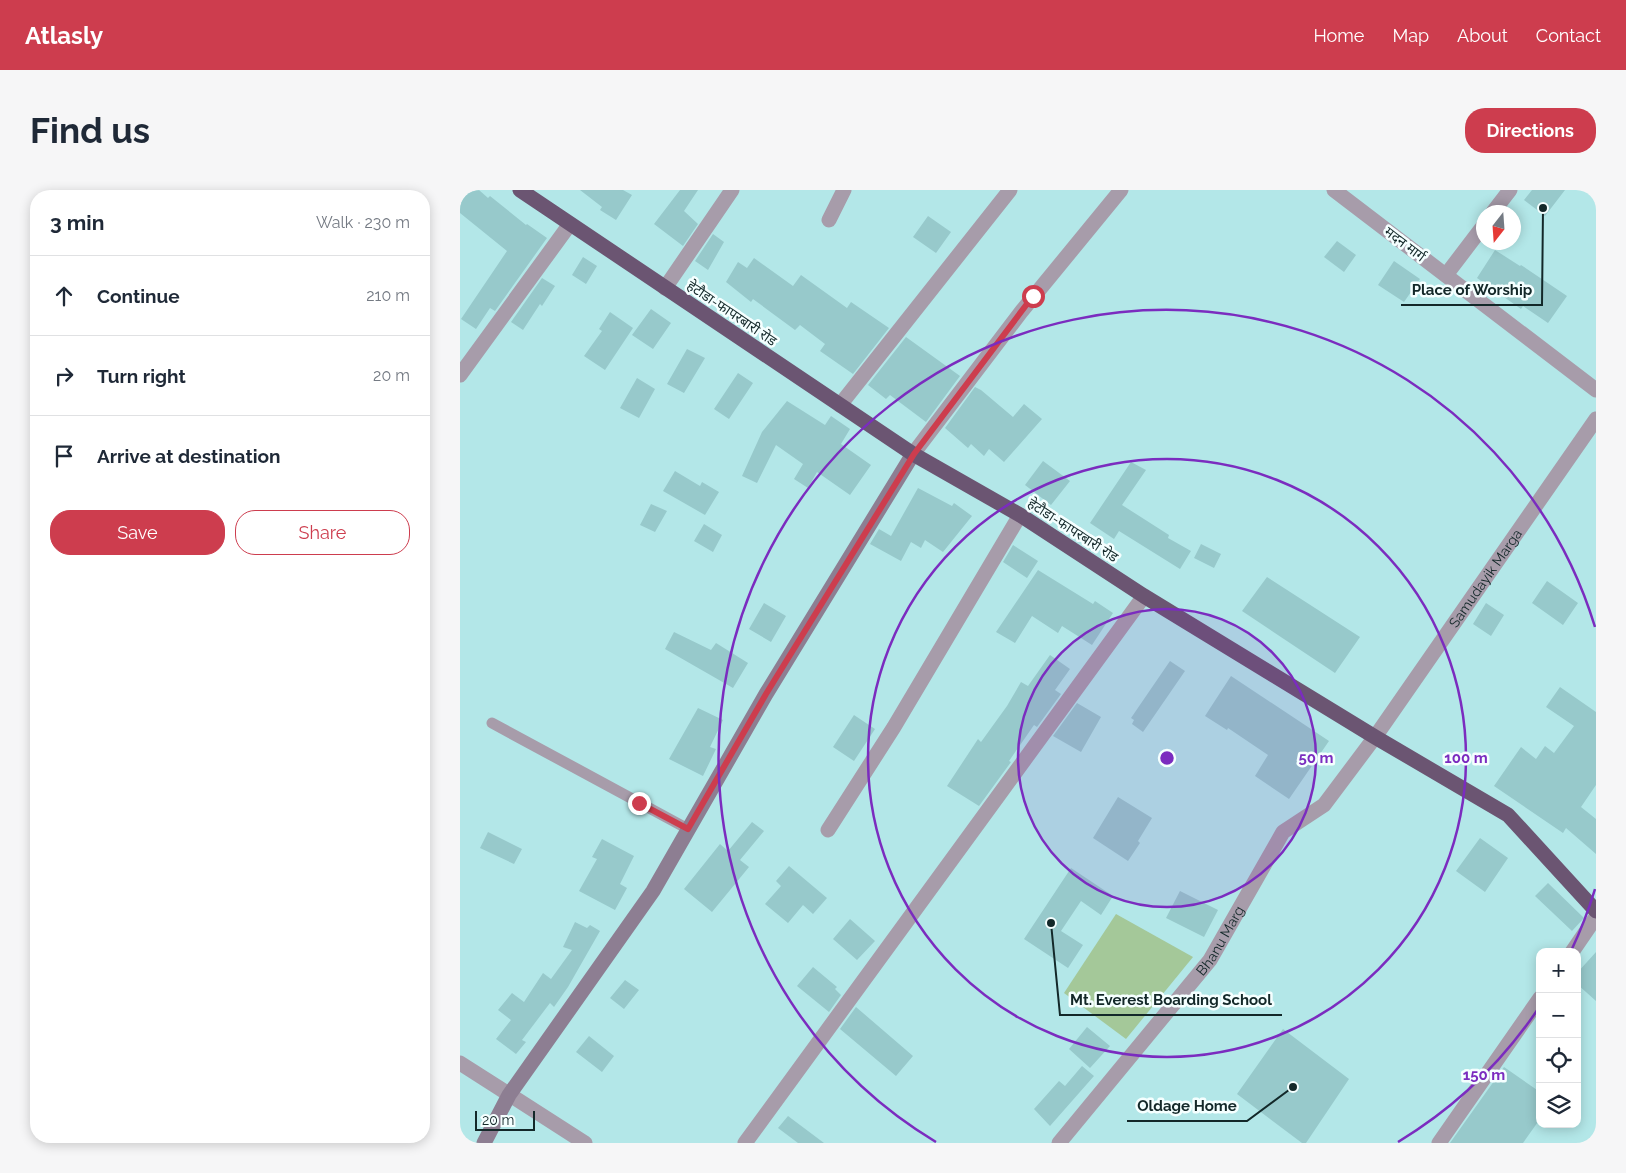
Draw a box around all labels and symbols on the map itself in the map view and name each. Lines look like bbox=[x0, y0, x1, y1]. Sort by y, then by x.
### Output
north arrow bbox=[1476, 205, 1521, 250]
street label: मदन मार्ग bbox=[1381, 223, 1429, 265]
callout: Place of Worship bbox=[1401, 275, 1542, 305]
street label: हेटौडा-फापरबारी रोड bbox=[684, 276, 781, 349]
text: Place of Worship bbox=[1412, 281, 1533, 299]
route start bbox=[1022, 285, 1045, 308]
street label: हेटौडा-फापरबारी रोड bbox=[1025, 494, 1122, 565]
street label: Samudayik Marga bbox=[1446, 526, 1525, 630]
centre of rings bbox=[1158, 749, 1176, 767]
text: 50 m bbox=[1298, 749, 1334, 767]
text: 100 m bbox=[1444, 749, 1488, 767]
route end bbox=[628, 792, 651, 815]
street label: Bhanu Marg bbox=[1193, 903, 1247, 979]
callout: Mt. Everest Boarding School bbox=[1060, 985, 1282, 1015]
text: Mt. Everest Boarding School bbox=[1070, 991, 1272, 1009]
text: 150 m bbox=[1463, 1066, 1505, 1084]
callout: Oldage Home bbox=[1127, 1091, 1247, 1121]
text: Oldage Home bbox=[1137, 1097, 1237, 1115]
scale bar bbox=[475, 1108, 535, 1131]

